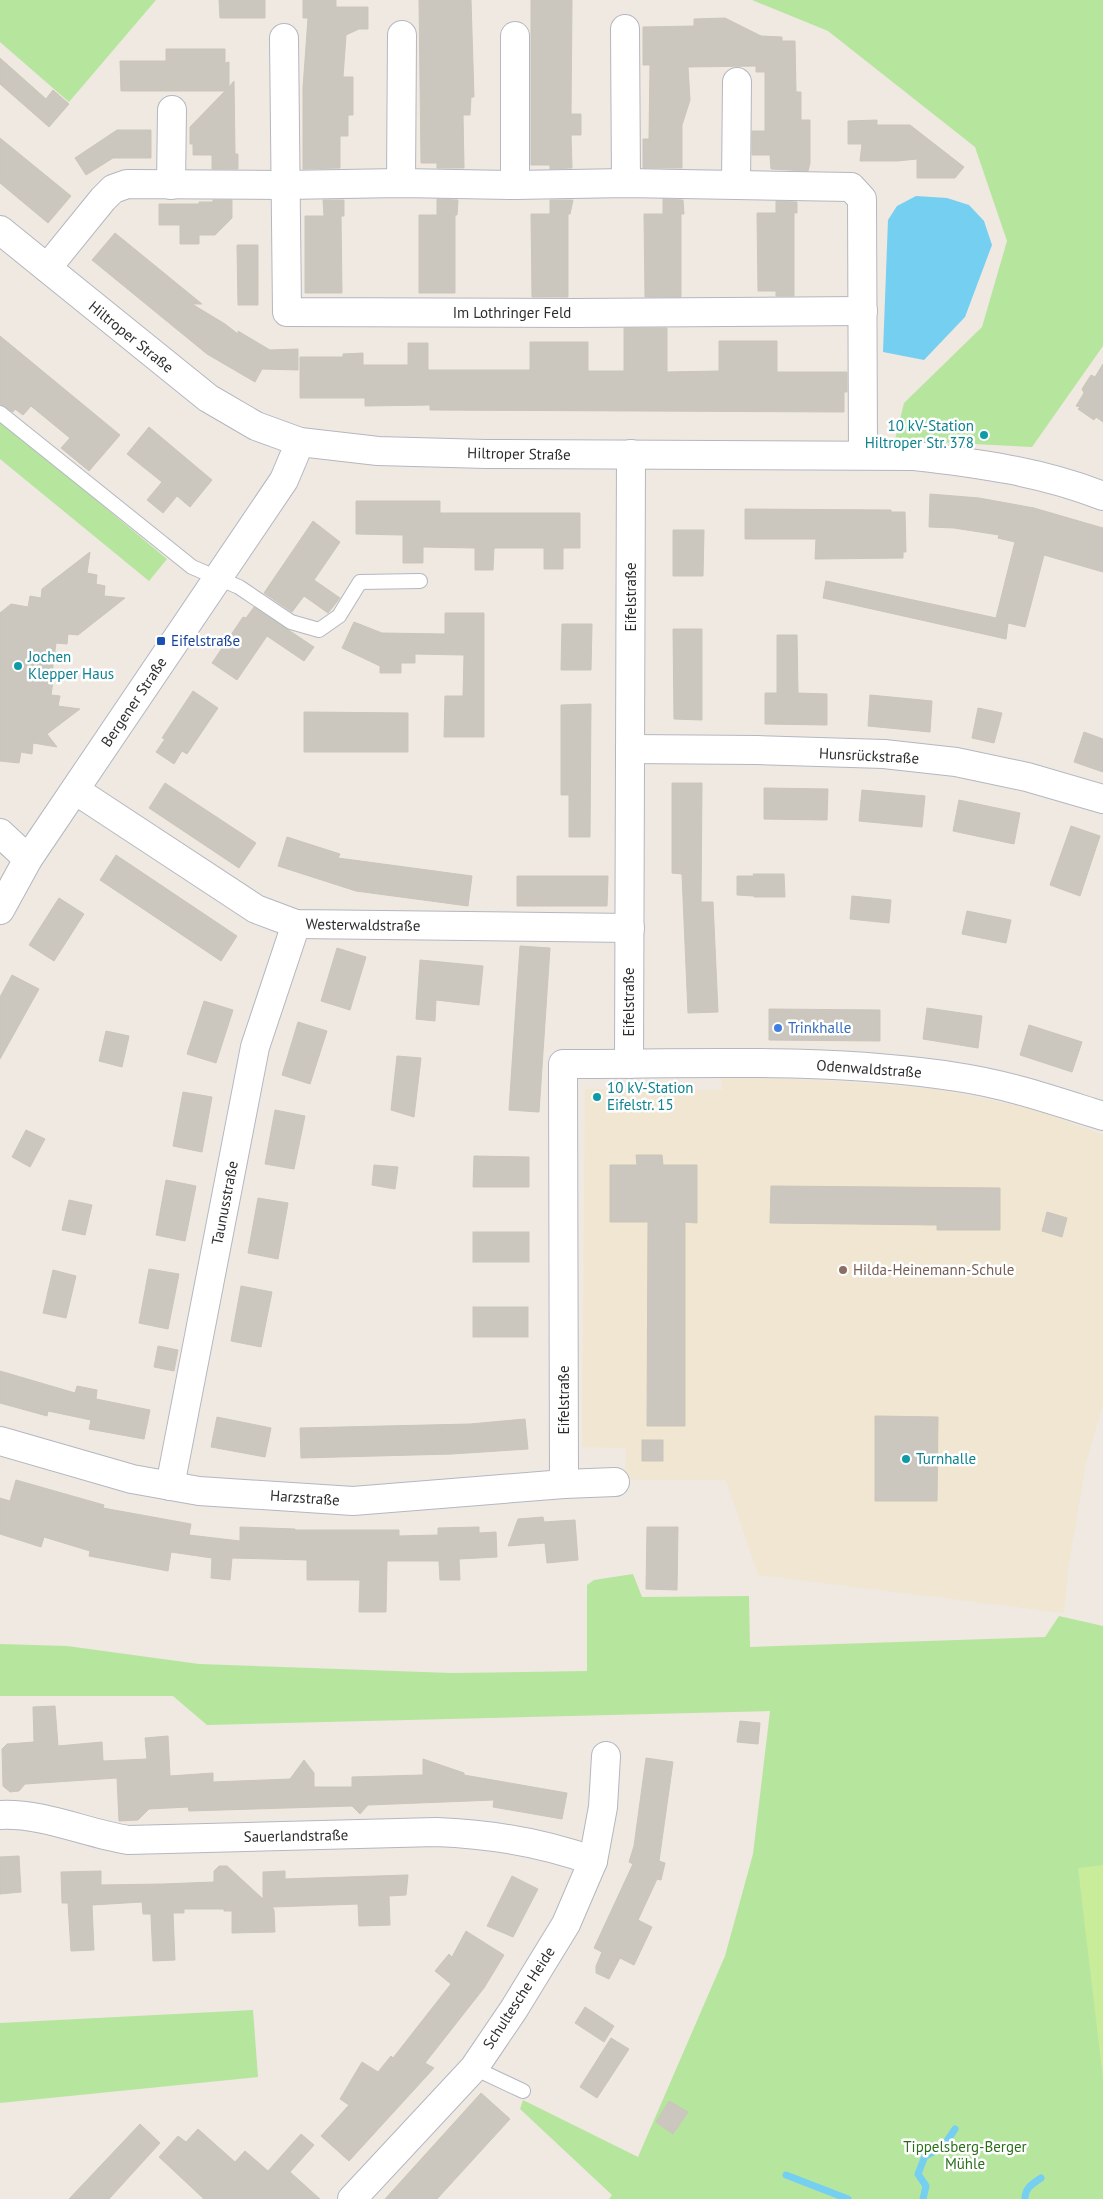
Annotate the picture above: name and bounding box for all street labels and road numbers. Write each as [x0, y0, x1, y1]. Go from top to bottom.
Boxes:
street label: Hiltroper Straße [85, 297, 178, 377]
street label: Im Lothringer Feld [453, 303, 571, 322]
street label: Hiltroper Straße [467, 443, 571, 464]
street label: Eifelstraße [621, 562, 640, 632]
street label: Bergener Straße [97, 653, 171, 750]
street label: Hunsrückstraße [818, 743, 920, 768]
street label: Westerwaldstraße [305, 914, 421, 935]
street label: Eifelstraße [619, 967, 638, 1037]
street label: Odenwaldstraße [816, 1055, 922, 1082]
street label: Taunusstraße [207, 1159, 242, 1247]
street label: Eifelstraße [554, 1365, 573, 1435]
street label: Harzstraße [270, 1486, 340, 1509]
street label: Sauerlandstraße [243, 1825, 349, 1846]
street label: Schultesche Heide [478, 1943, 559, 2052]

